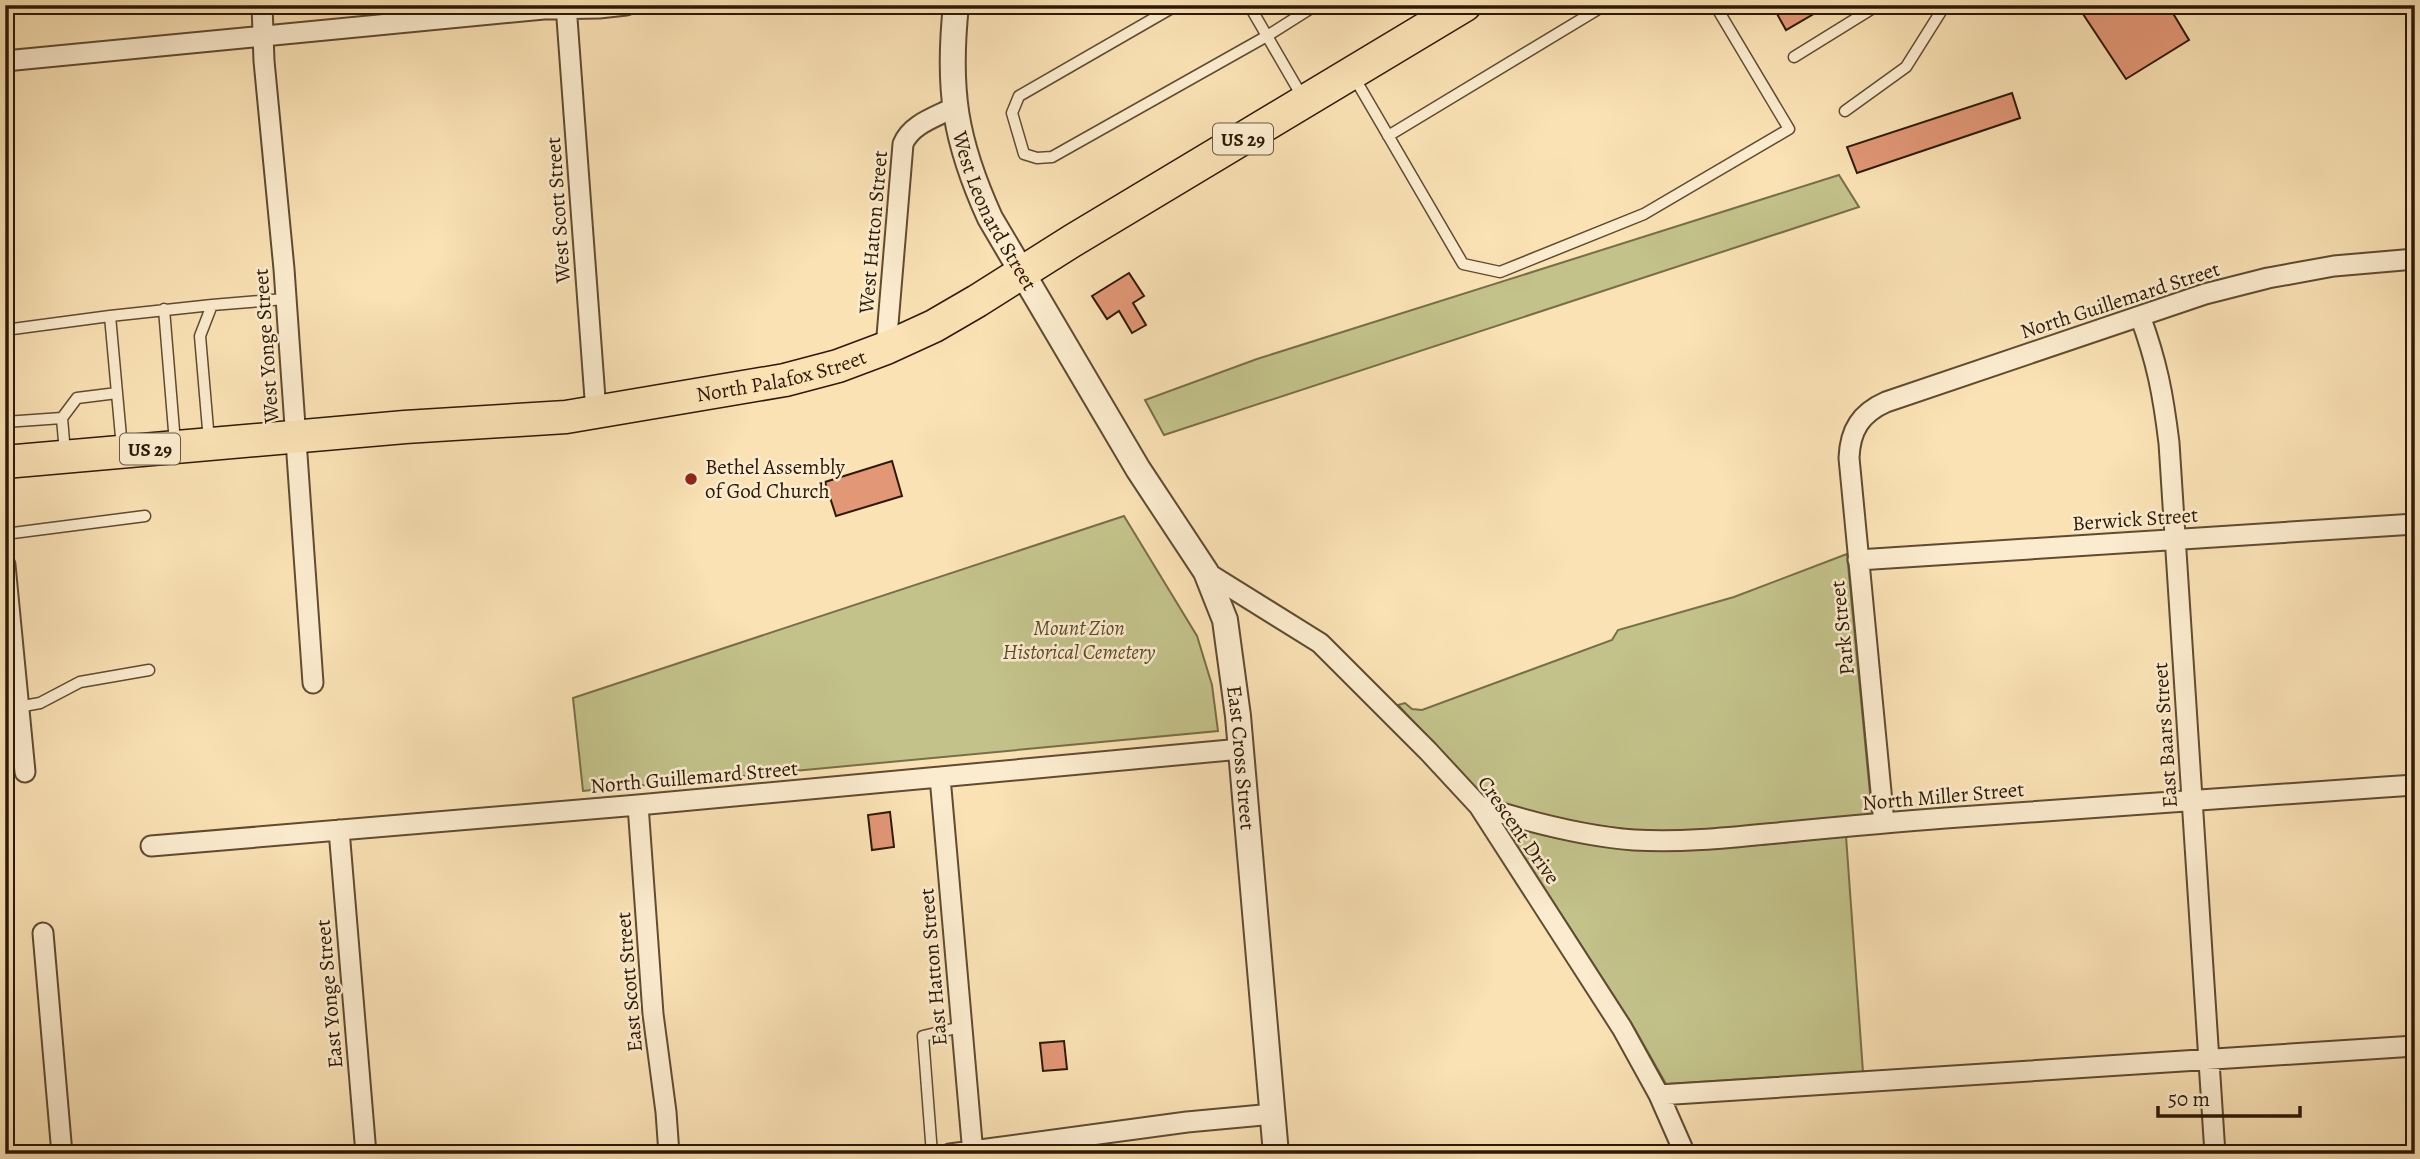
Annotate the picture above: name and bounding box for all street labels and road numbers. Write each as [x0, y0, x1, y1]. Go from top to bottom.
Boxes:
road number: US 29 [1213, 124, 1273, 154]
street label: West Leonard Street [946, 127, 1044, 296]
street label: West Scott Street [539, 136, 577, 285]
street label: West Hatton Street [852, 149, 894, 316]
street label: North Guillemard Street [2017, 255, 2223, 345]
street label: West Yonge Street [247, 268, 285, 425]
street label: North Palafox Street [694, 343, 870, 409]
road number: US 29 [120, 433, 180, 464]
street label: Berwick Street [2071, 501, 2199, 537]
street label: Park Street [1823, 579, 1861, 677]
street label: East Baars Street [2146, 661, 2184, 809]
street label: East Cross Street [1220, 684, 1262, 831]
street label: North Guillemard Street [589, 754, 799, 800]
street label: Crescent Drive [1471, 770, 1567, 890]
street label: North Miller Street [1861, 775, 2025, 817]
street label: East Hatton Street [912, 887, 954, 1047]
street label: East Scott Street [609, 911, 649, 1053]
street label: East Yonge Street [309, 918, 349, 1070]

